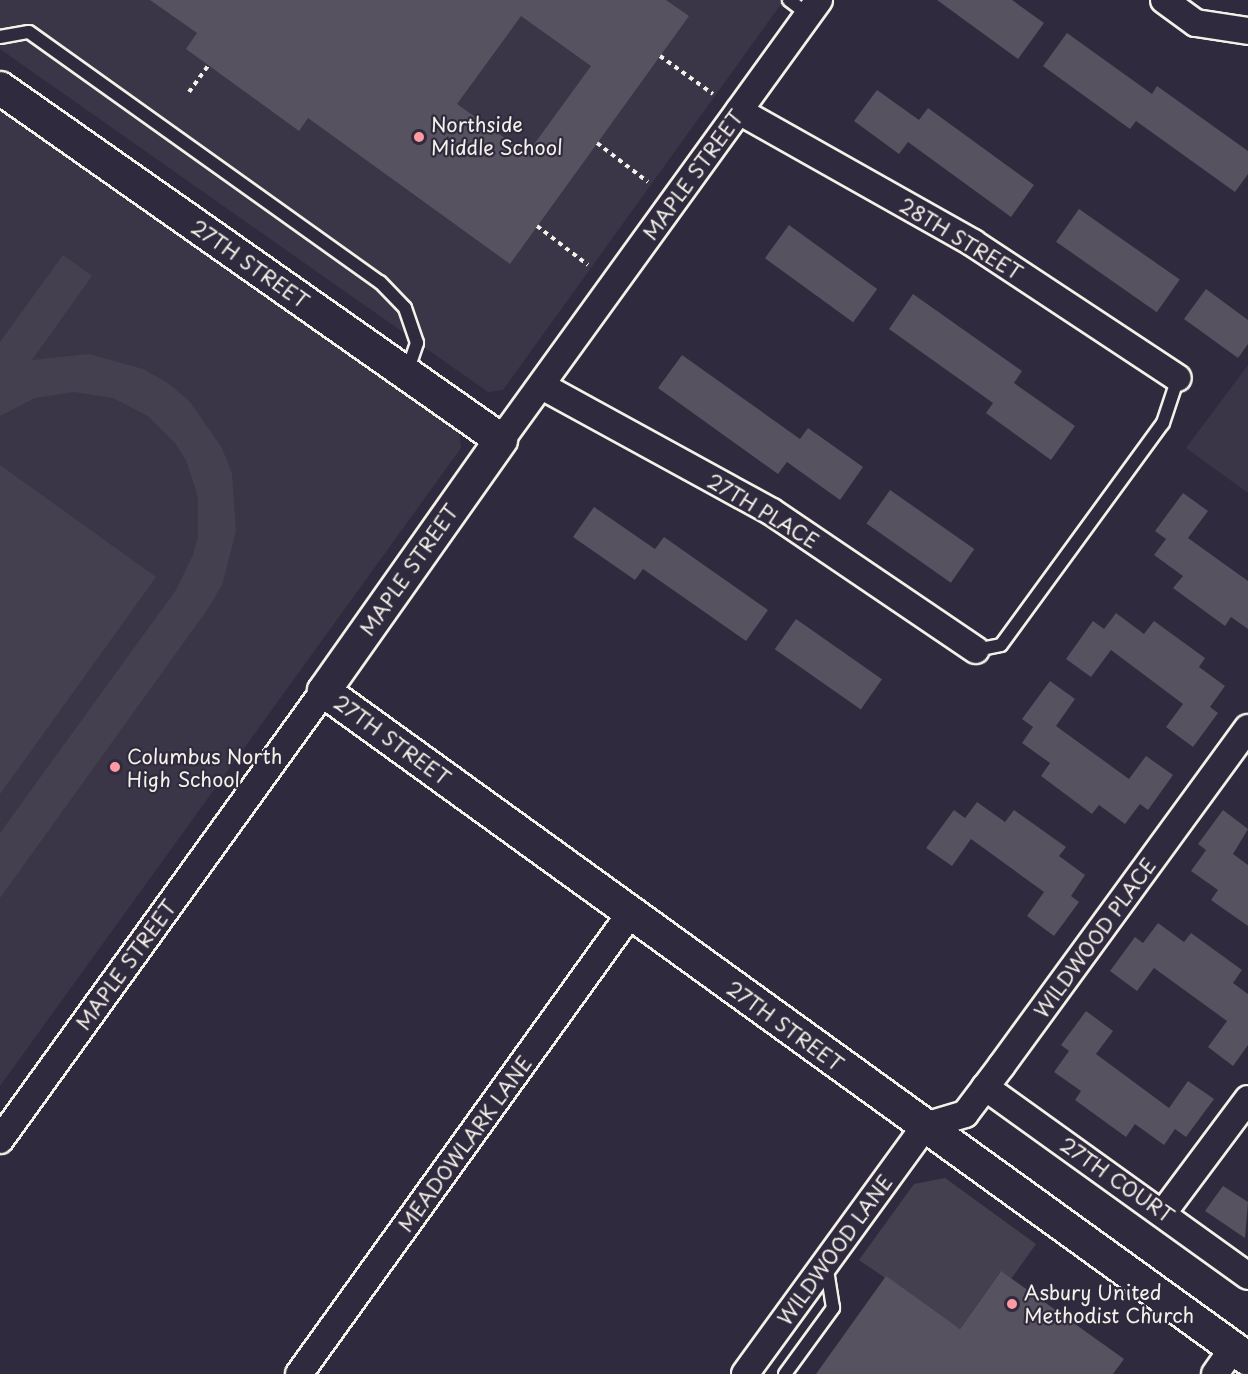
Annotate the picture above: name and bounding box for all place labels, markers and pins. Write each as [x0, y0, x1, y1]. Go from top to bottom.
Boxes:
place label: Northside Middle School [431, 113, 564, 160]
marker: Northside Middle School [412, 130, 426, 144]
place label: Columbus North High School [127, 744, 281, 791]
marker: Columbus North High School [108, 760, 122, 774]
place label: Asbury United Methodist Church [1024, 1280, 1194, 1327]
marker: Asbury United Methodist Church [1005, 1297, 1019, 1311]

